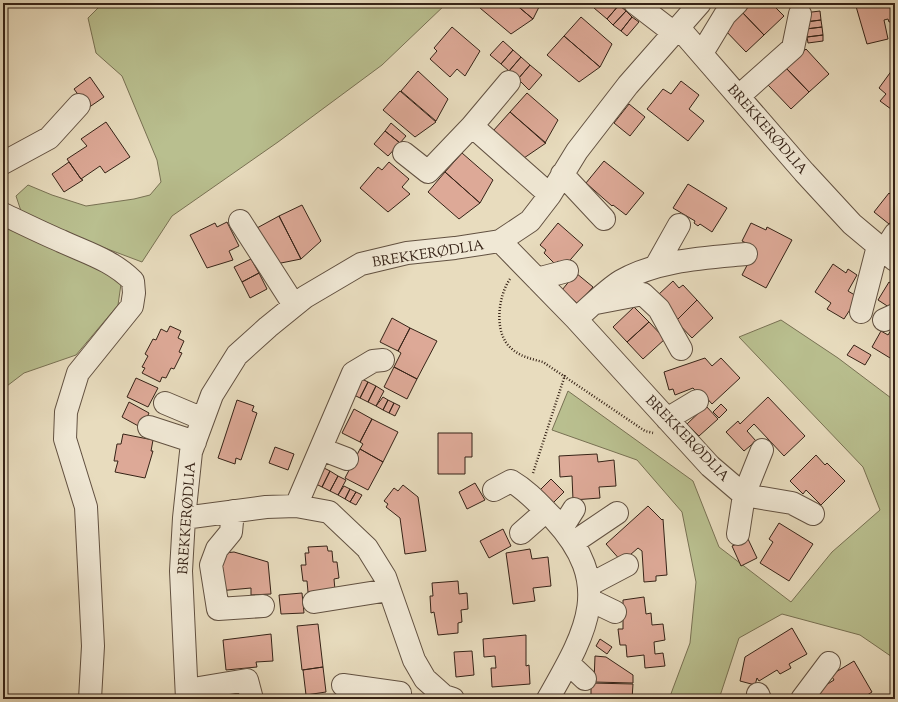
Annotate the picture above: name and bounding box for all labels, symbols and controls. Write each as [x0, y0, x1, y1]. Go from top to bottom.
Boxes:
street label: BREKKERØDLIA [722, 81, 812, 180]
street label: BREKKERØDLIA [371, 236, 486, 274]
street label: BREKKERØDLIA [640, 392, 733, 487]
street label: BREKKERØDLIA [174, 460, 202, 575]

